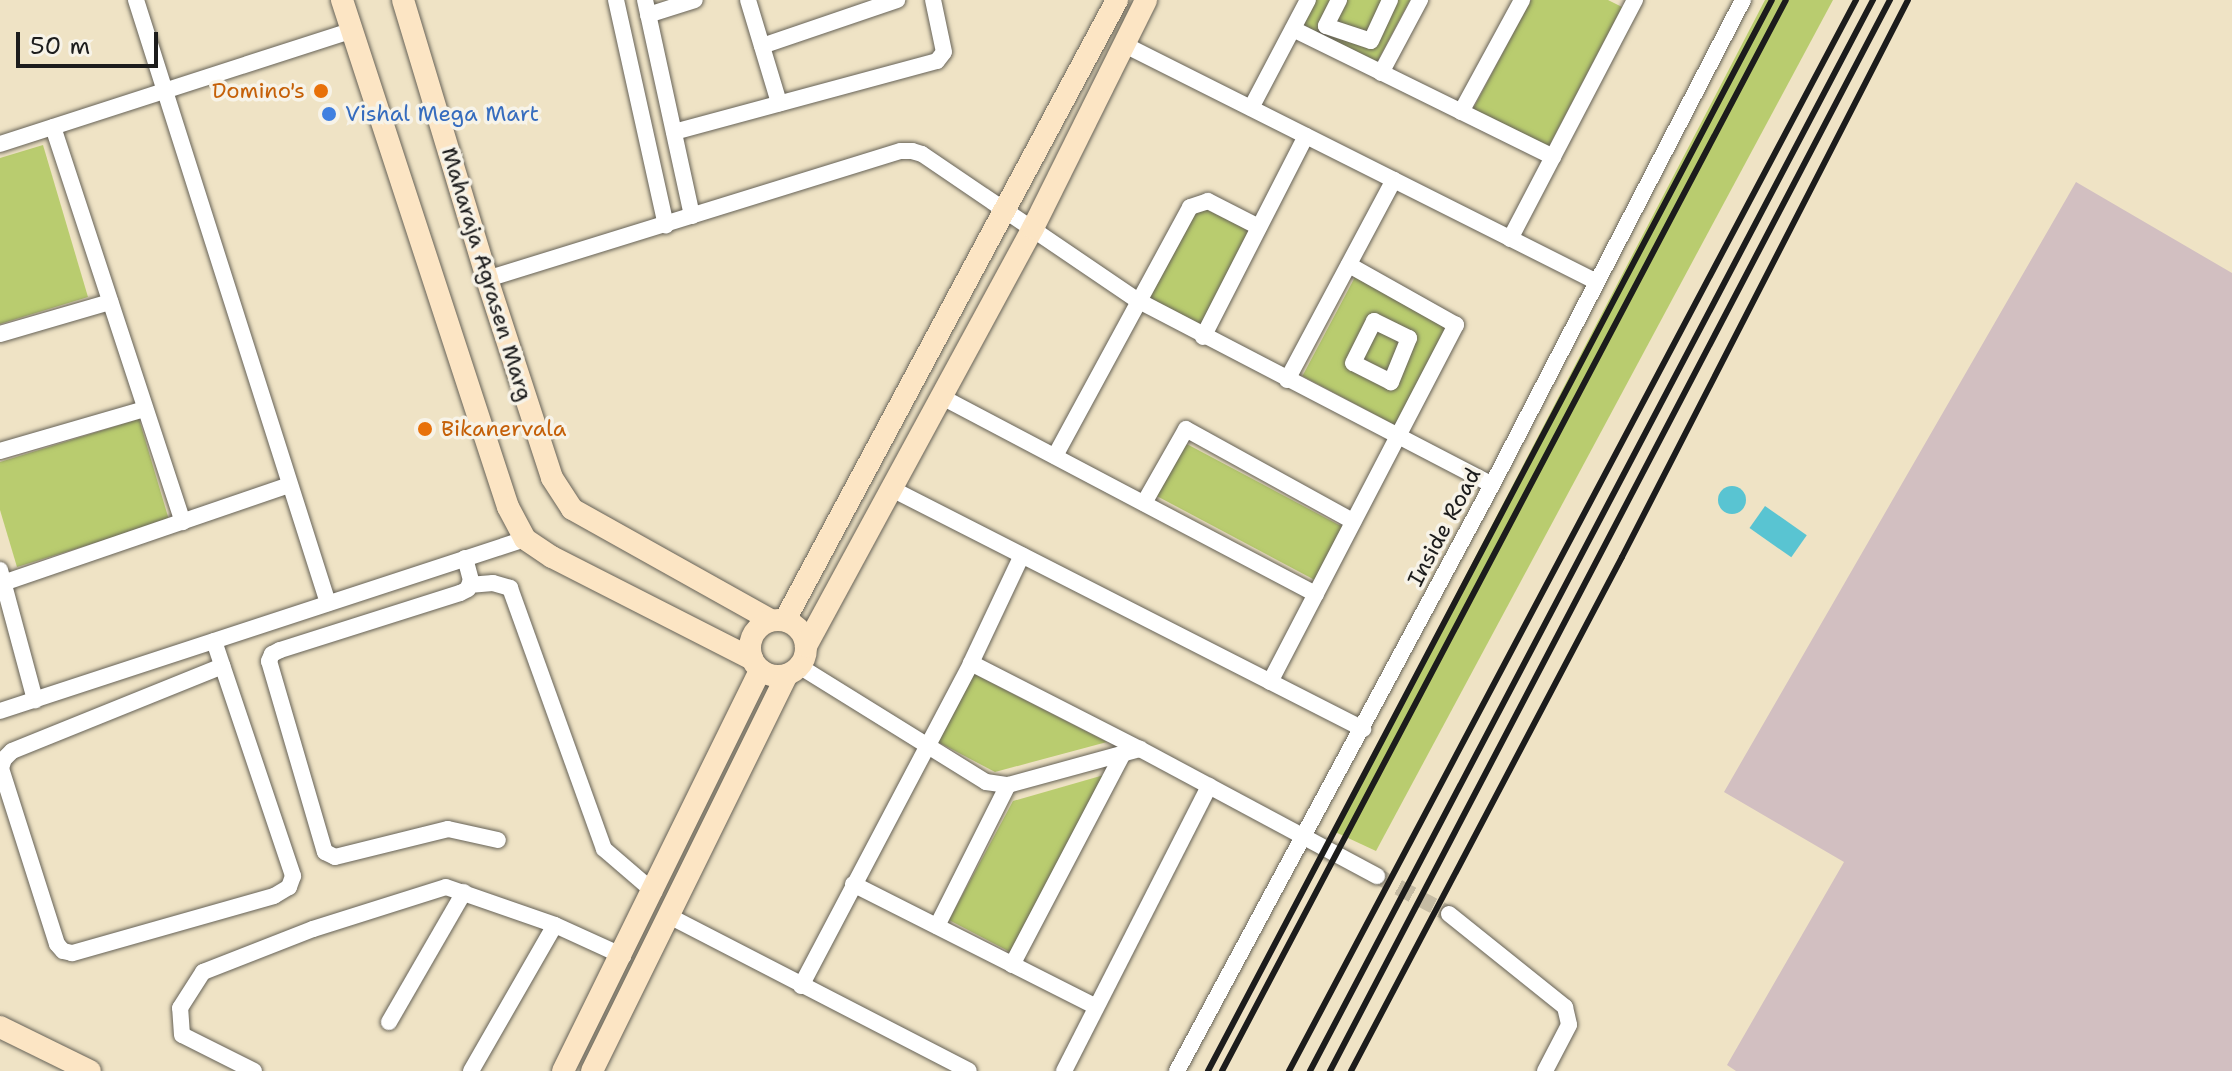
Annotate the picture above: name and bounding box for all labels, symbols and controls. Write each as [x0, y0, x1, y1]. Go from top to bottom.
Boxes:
scale bar [20, 16, 162, 66]
text: 50 m [30, 30, 90, 62]
place label: Domino's [212, 78, 305, 104]
marker: Domino's [312, 82, 330, 100]
place label: Vishal Mega Mart [345, 101, 539, 127]
marker: Vishal Mega Mart [320, 105, 338, 123]
street label: Maharaja Agrasen Marg [436, 144, 538, 404]
place label: Bikanervala [441, 416, 567, 442]
marker: Bikanervala [416, 420, 434, 438]
street label: Inside Road [1402, 463, 1486, 591]

